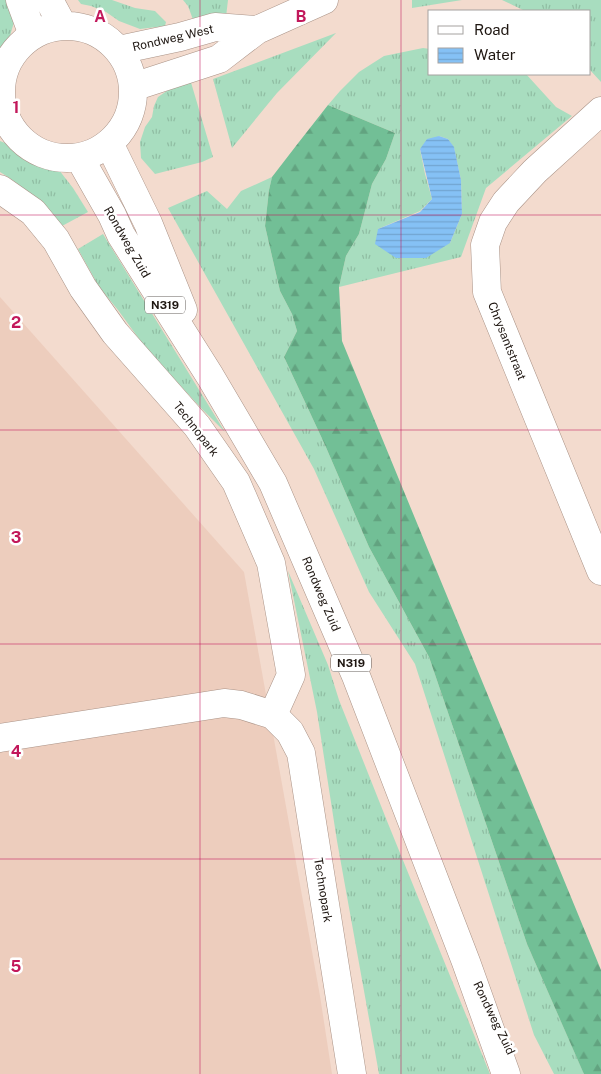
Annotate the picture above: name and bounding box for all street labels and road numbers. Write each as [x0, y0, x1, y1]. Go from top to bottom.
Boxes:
street label: Rondweg West [131, 22, 215, 54]
street label: Rondweg Zuid [101, 204, 153, 280]
road number: N319 [145, 296, 185, 314]
street label: Chrysantstraat [485, 300, 529, 382]
street label: Technopark [170, 399, 222, 459]
street label: Rondweg Zuid [299, 554, 343, 634]
road number: N319 [331, 654, 371, 671]
street label: Technopark [311, 857, 335, 924]
street label: Rondweg Zuid [470, 979, 518, 1057]

